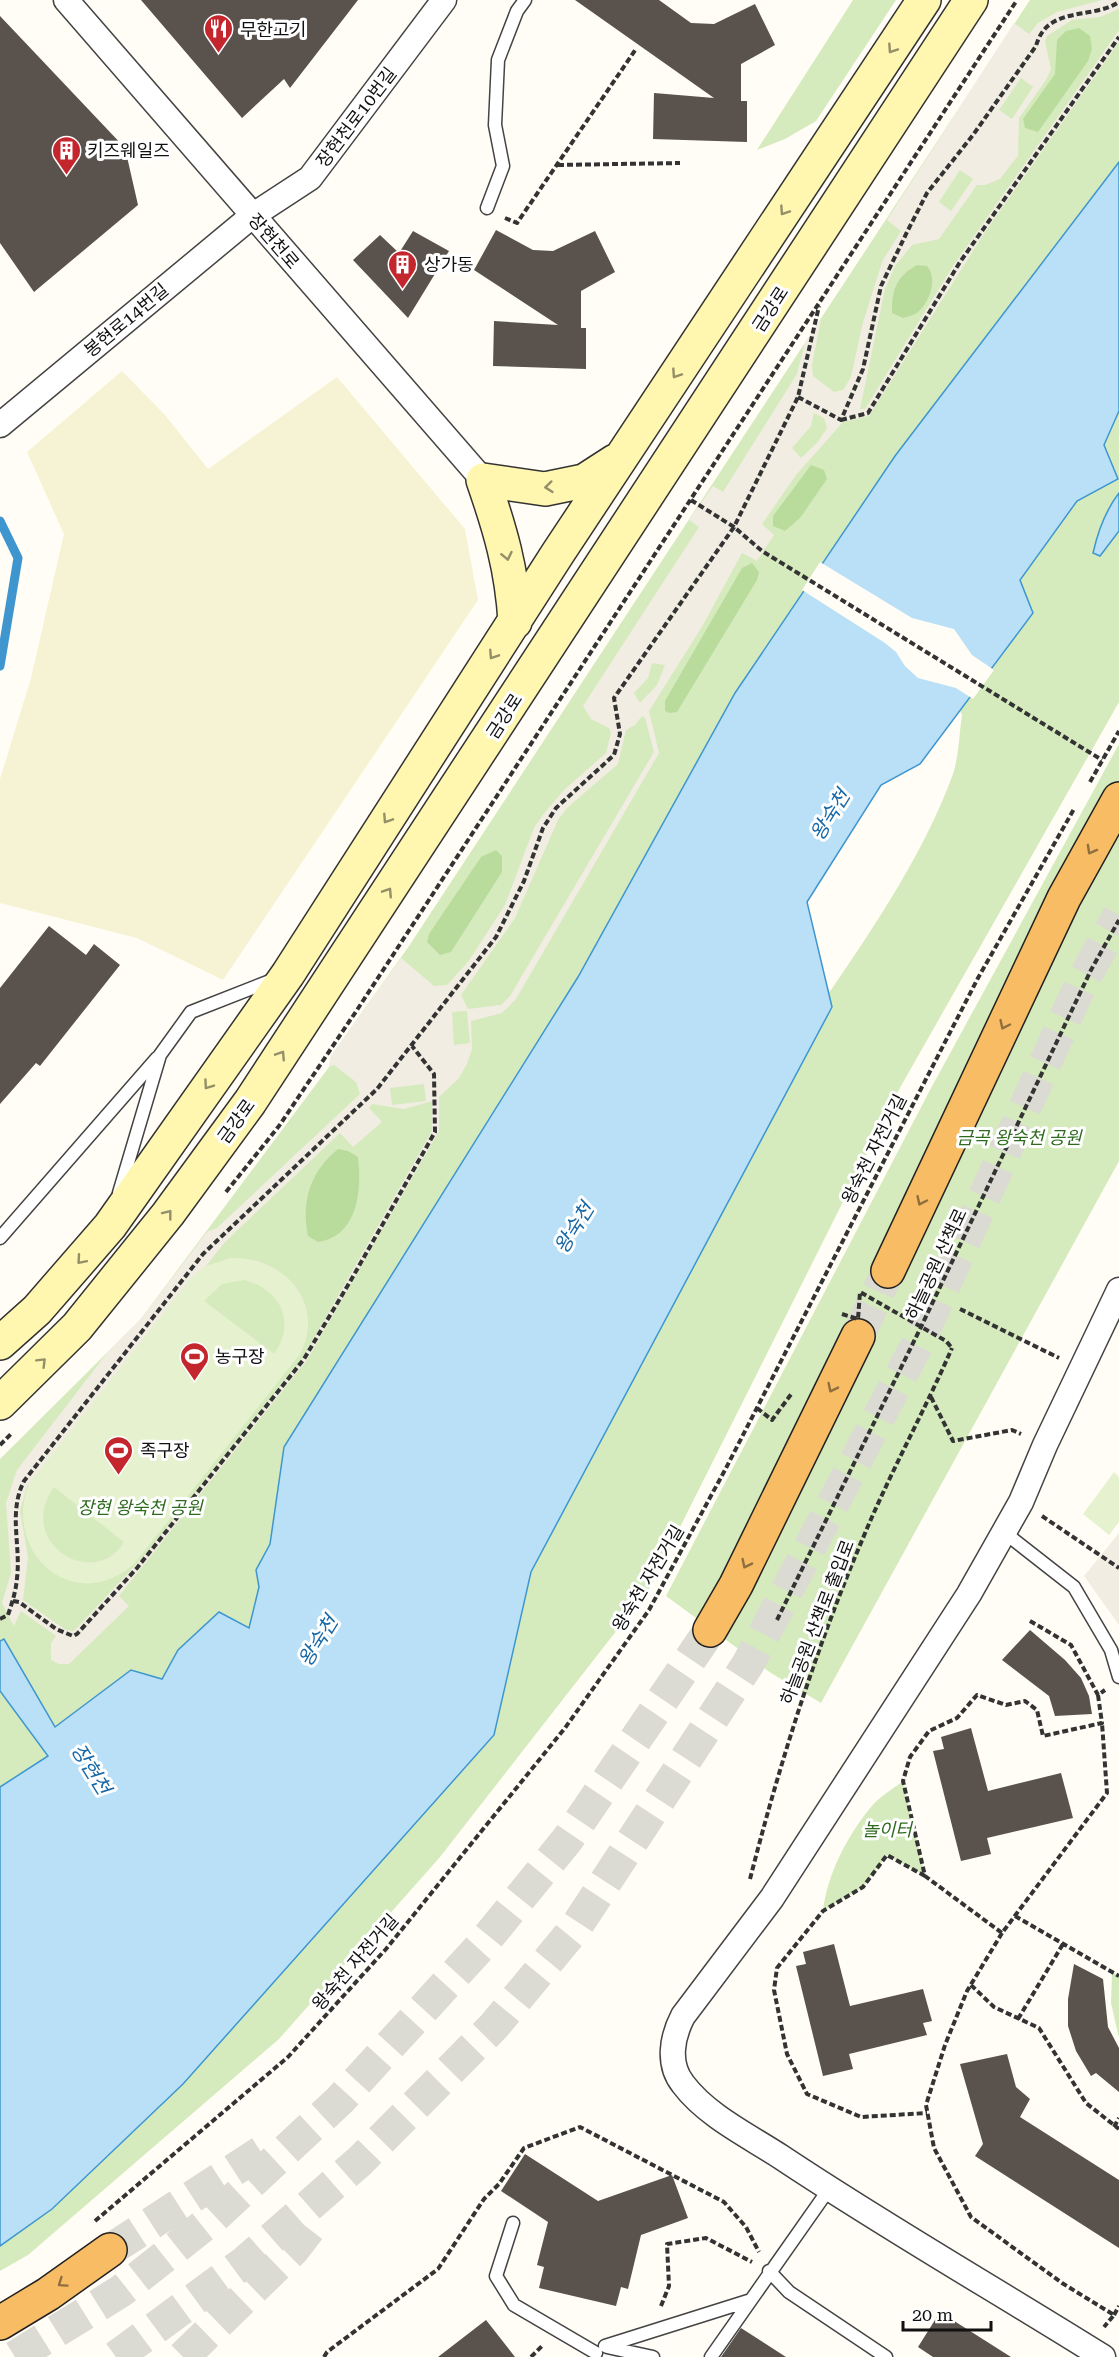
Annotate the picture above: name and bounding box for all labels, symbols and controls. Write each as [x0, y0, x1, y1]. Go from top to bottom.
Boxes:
restaurant icon: 무한고기 [203, 13, 235, 55]
place label: 무한고기 [240, 19, 306, 40]
one-way arrow [888, 42, 899, 53]
street label: 장현천로10번길 [312, 63, 400, 171]
building icon: 키즈웨일즈 [50, 134, 82, 176]
place label: 키즈웨일즈 [87, 140, 170, 161]
one-way arrow [780, 205, 791, 216]
street label: 장현천로 [244, 209, 304, 273]
building icon: 상가동 [387, 248, 419, 290]
place label: 상가동 [424, 254, 474, 275]
street label: 봉현로14번길 [80, 279, 172, 361]
street label: 금강로 [748, 282, 792, 336]
one-way arrow [672, 368, 684, 378]
one-way arrow [545, 480, 554, 493]
one-way arrow [500, 550, 513, 560]
one-way arrow [489, 649, 500, 660]
street label: 금강로 [482, 689, 526, 743]
water label: 왕숙천 [805, 783, 856, 845]
one-way arrow [384, 813, 395, 824]
one-way arrow [1087, 844, 1098, 854]
one-way arrow [381, 888, 392, 899]
one-way arrow [1000, 1018, 1012, 1029]
one-way arrow [274, 1051, 285, 1062]
one-way arrow [204, 1079, 215, 1090]
street label: 왕숙천 자전거길 [837, 1091, 911, 1207]
street label: 금강로 [213, 1095, 259, 1147]
park label: 금곡 왕숙천 공원 [956, 1127, 1083, 1148]
one-way arrow [917, 1195, 929, 1206]
water label: 왕숙천 [549, 1196, 600, 1258]
street label: 하늘공원 산책로 [901, 1205, 971, 1323]
one-way arrow [161, 1210, 172, 1221]
one-way arrow [77, 1253, 88, 1264]
sports icon: 농구장 [178, 1340, 210, 1382]
place label: 농구장 [215, 1346, 265, 1367]
one-way arrow [34, 1359, 45, 1370]
one-way arrow [828, 1382, 839, 1393]
sports icon: 족구장 [103, 1434, 135, 1476]
place label: 족구장 [140, 1440, 190, 1461]
park label: 장현 왕숙천 공원 [77, 1497, 204, 1518]
street label: 왕숙천 자전거길 [608, 1521, 688, 1635]
street label: 하늘공원 산책로 출입로 [776, 1537, 858, 1707]
one-way arrow [742, 1557, 754, 1568]
water label: 왕숙천 [293, 1609, 344, 1671]
water label: 장현천 [66, 1739, 117, 1801]
park label: 놀이터 [862, 1819, 914, 1840]
street label: 왕숙천 자전거길 [308, 1910, 402, 2014]
one-way arrow [58, 2276, 69, 2287]
scale bar [903, 2294, 992, 2332]
text: 20 m [912, 2304, 953, 2325]

